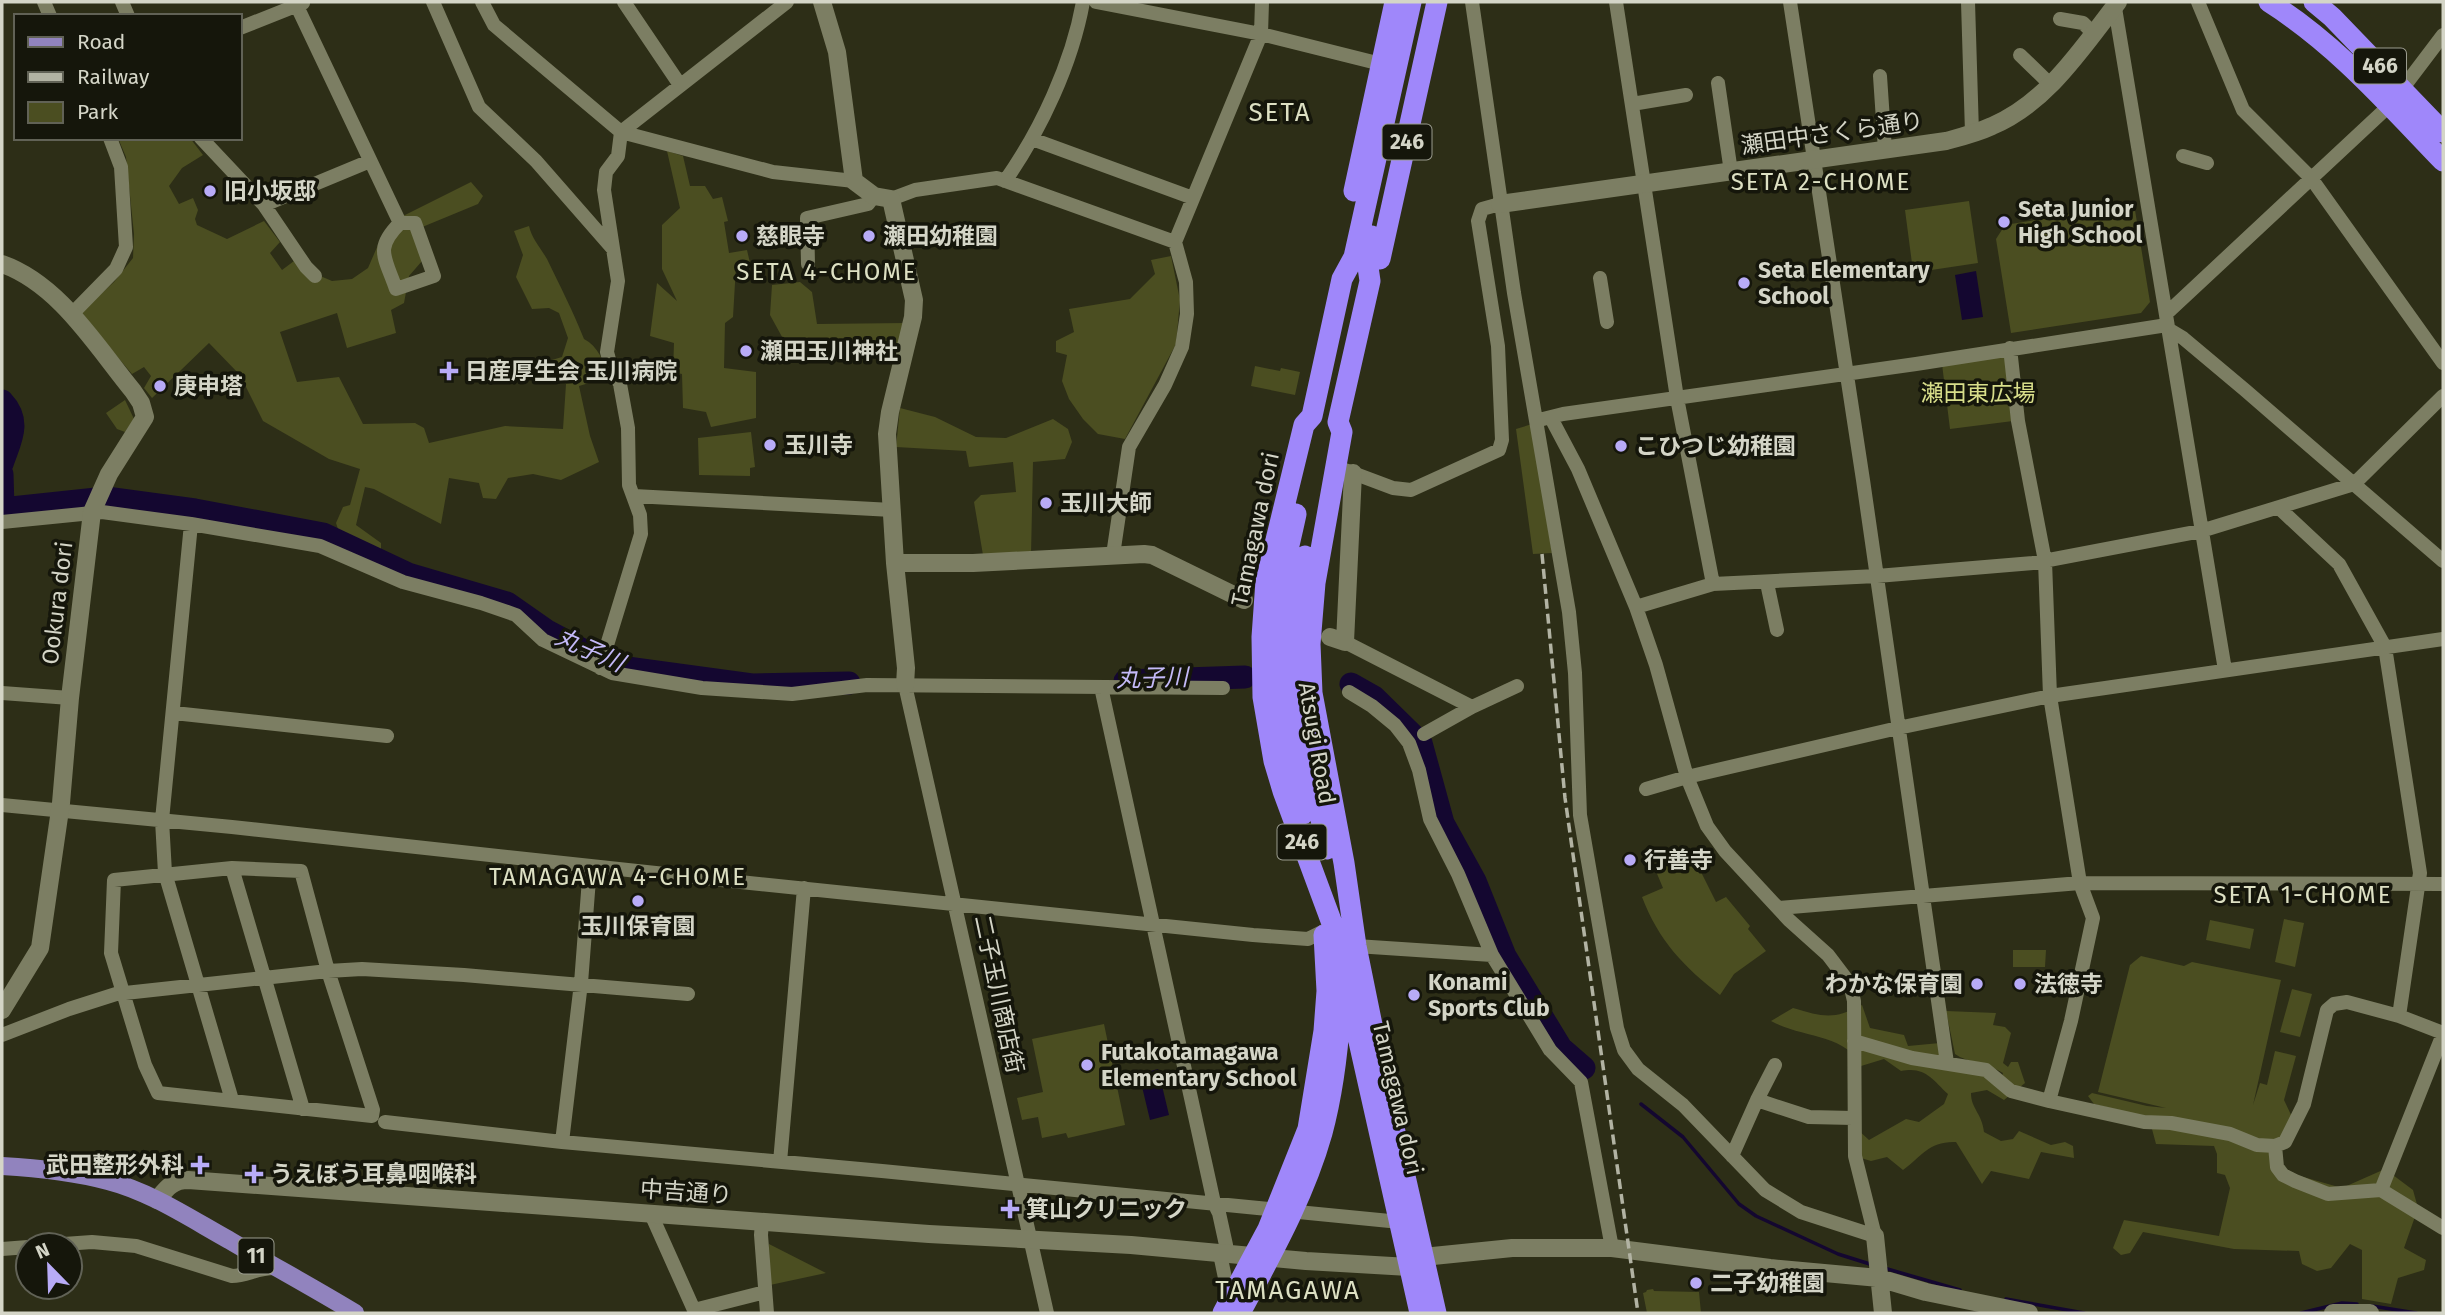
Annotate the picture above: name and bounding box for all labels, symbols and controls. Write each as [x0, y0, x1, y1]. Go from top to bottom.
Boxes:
legend [14, 14, 242, 140]
text: Road [77, 29, 125, 55]
road number: 466 [2354, 48, 2406, 84]
text: Railway [77, 64, 150, 90]
district label: SETA [1248, 97, 1312, 128]
text: Park [77, 99, 119, 125]
street label: 瀬田中さくら通り [1739, 106, 1925, 160]
road number: 246 [1382, 124, 1432, 160]
district label: SETA 2-CHOME [1731, 168, 1911, 196]
place label: 旧小坂邸 [224, 177, 316, 205]
marker: 旧小坂邸 [202, 183, 218, 199]
place label: Seta Junior High School [2018, 195, 2143, 249]
marker: Seta Junior High School [1996, 214, 2012, 230]
place label: 慈眼寺 [756, 222, 825, 250]
place label: 瀬田幼稚園 [883, 222, 998, 250]
marker: 慈眼寺 [734, 228, 750, 244]
marker: 瀬田幼稚園 [861, 228, 877, 244]
place label: Seta Elementary School [1758, 256, 1931, 310]
district label: SETA 4-CHOME [736, 258, 918, 286]
marker: Seta Elementary School [1736, 275, 1752, 291]
place label: 瀬田玉川神社 [760, 337, 898, 365]
marker: 瀬田玉川神社 [738, 343, 754, 359]
place label: 日産厚生会 玉川病院 [465, 357, 677, 385]
marker: 日産厚生会 玉川病院 [439, 361, 459, 381]
place label: 庚申塔 [174, 372, 243, 400]
marker: 庚申塔 [152, 378, 168, 394]
park label: 瀬田東広場 [1921, 379, 2036, 407]
place label: 玉川寺 [784, 431, 853, 459]
place label: こひつじ幼稚園 [1635, 432, 1796, 460]
marker: 玉川寺 [762, 437, 778, 453]
marker: こひつじ幼稚園 [1613, 438, 1629, 454]
street label: Tamagawa dori [1225, 450, 1285, 608]
place label: 玉川大師 [1060, 489, 1152, 517]
marker: 玉川大師 [1038, 495, 1054, 511]
street label: Ookura dori [36, 540, 78, 666]
water label: 丸子川 [551, 623, 631, 679]
water label: 丸子川 [1116, 663, 1191, 693]
street label: Atsugi Road [1293, 680, 1341, 806]
road number: 246 [1278, 824, 1326, 860]
place label: 行善寺 [1644, 846, 1713, 874]
marker: 行善寺 [1622, 852, 1638, 868]
district label: TAMAGAWA 4-CHOME [489, 863, 747, 891]
district label: SETA 1-CHOME [2213, 881, 2393, 909]
marker: 玉川保育園 [630, 893, 646, 909]
place label: 玉川保育園 [581, 912, 696, 940]
street label: 二子玉川商店街 [969, 912, 1029, 1076]
place label: Konami Sports Club [1428, 968, 1550, 1022]
place label: わかな保育園 [1825, 970, 1963, 998]
place label: 法徳寺 [2034, 970, 2103, 998]
marker: わかな保育園 [1969, 976, 1985, 992]
marker: 法徳寺 [2012, 976, 2028, 992]
marker: Konami Sports Club [1406, 987, 1422, 1003]
street label: Tamagawa dori [1367, 1019, 1429, 1177]
place label: Futakotamagawa Elementary School [1101, 1038, 1297, 1092]
marker: Futakotamagawa Elementary School [1079, 1057, 1095, 1073]
place label: 武田整形外科 [46, 1151, 184, 1179]
marker: 武田整形外科 [190, 1155, 210, 1175]
place label: うえぼう耳鼻咽喉科 [270, 1160, 477, 1188]
marker: うえぼう耳鼻咽喉科 [244, 1164, 264, 1184]
street label: 中吉通り [639, 1175, 733, 1209]
place label: 箕山クリニック [1026, 1195, 1187, 1223]
marker: 箕山クリニック [1000, 1199, 1020, 1219]
north arrow [14, 1231, 84, 1301]
text: N [32, 1238, 53, 1264]
road number: 11 [238, 1238, 274, 1274]
place label: 二子幼稚園 [1710, 1269, 1825, 1297]
district label: TAMAGAWA [1215, 1275, 1361, 1306]
marker: 二子幼稚園 [1688, 1275, 1704, 1291]

